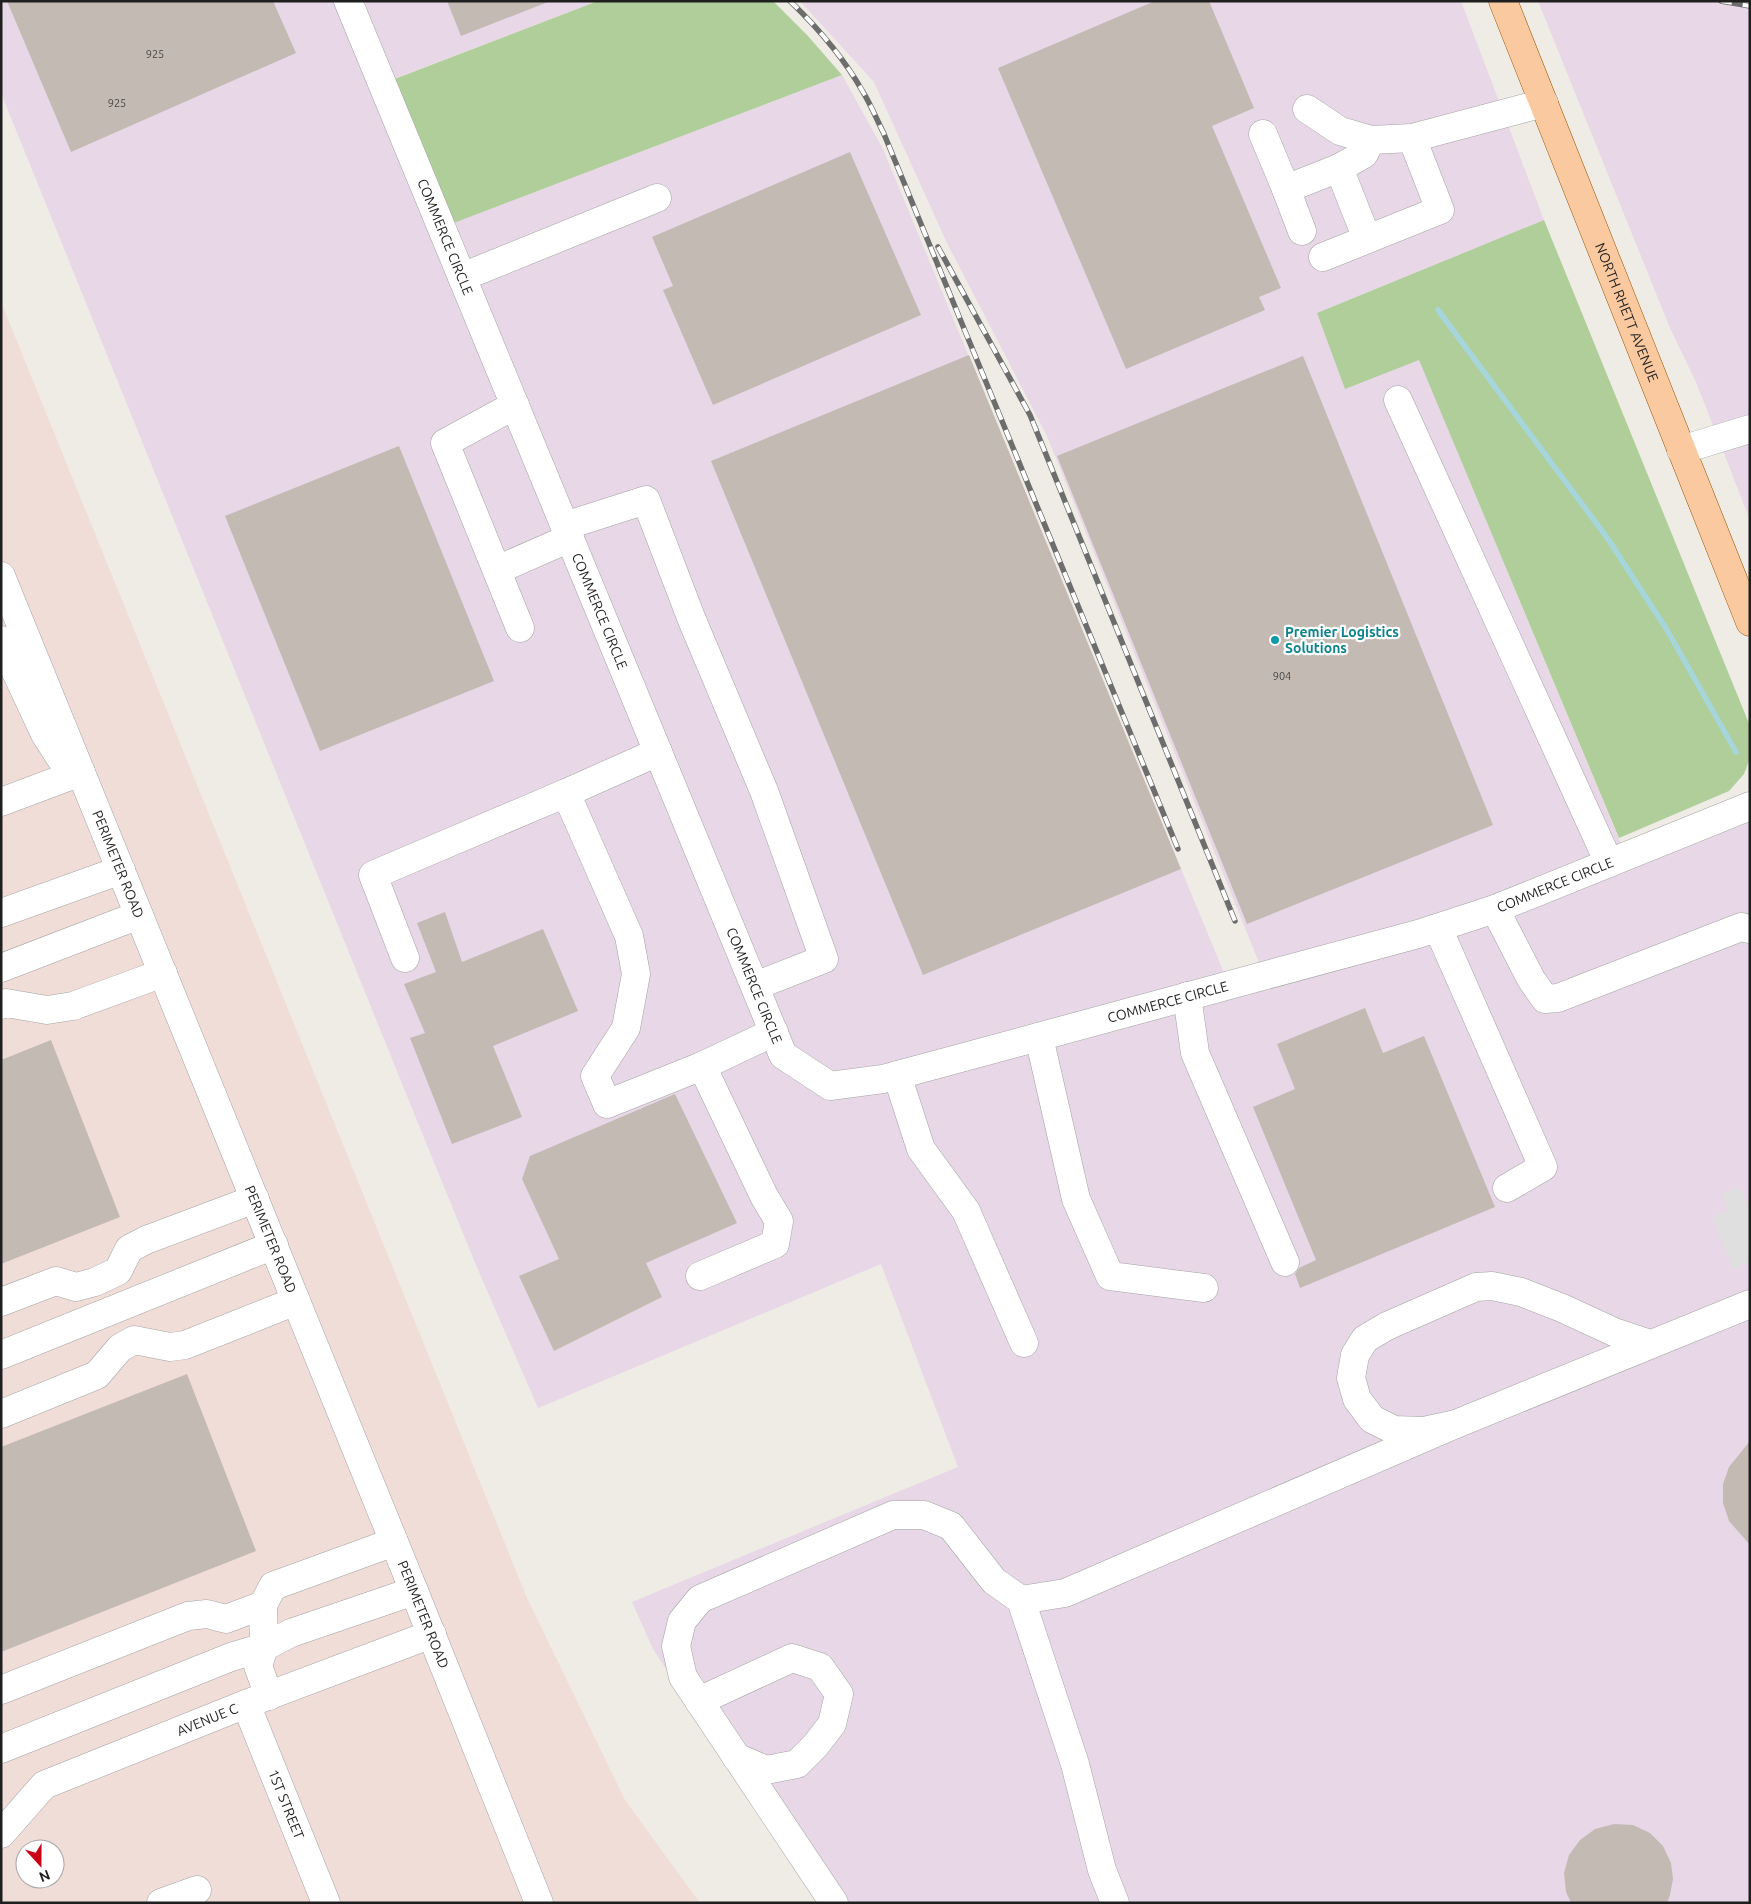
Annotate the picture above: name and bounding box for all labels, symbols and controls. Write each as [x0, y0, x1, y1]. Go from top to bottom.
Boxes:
house number: 925 [146, 48, 164, 60]
house number: 925 [108, 97, 126, 109]
street label: COMMERCE CIRCLE [414, 176, 476, 297]
street label: NORTH RHETT AVENUE [1592, 240, 1662, 384]
street label: COMMERCE CIRCLE [569, 551, 631, 672]
place label: Premier Logistics Solutions [1285, 624, 1399, 656]
marker: Premier Logistics Solutions [1269, 634, 1281, 646]
house number: 904 [1273, 670, 1291, 682]
street label: PERIMETER ROAD [89, 808, 147, 920]
street label: COMMERCE CIRCLE [1494, 854, 1616, 915]
street label: COMMERCE CIRCLE [723, 925, 785, 1046]
street label: COMMERCE CIRCLE [1106, 978, 1230, 1026]
street label: PERIMETER ROAD [242, 1183, 300, 1295]
street label: PERIMETER ROAD [394, 1558, 452, 1671]
street label: AVENUE C [174, 1700, 240, 1739]
street label: 1ST STREET [265, 1767, 308, 1842]
north arrow [15, 1839, 65, 1889]
text: N [37, 1867, 52, 1885]

